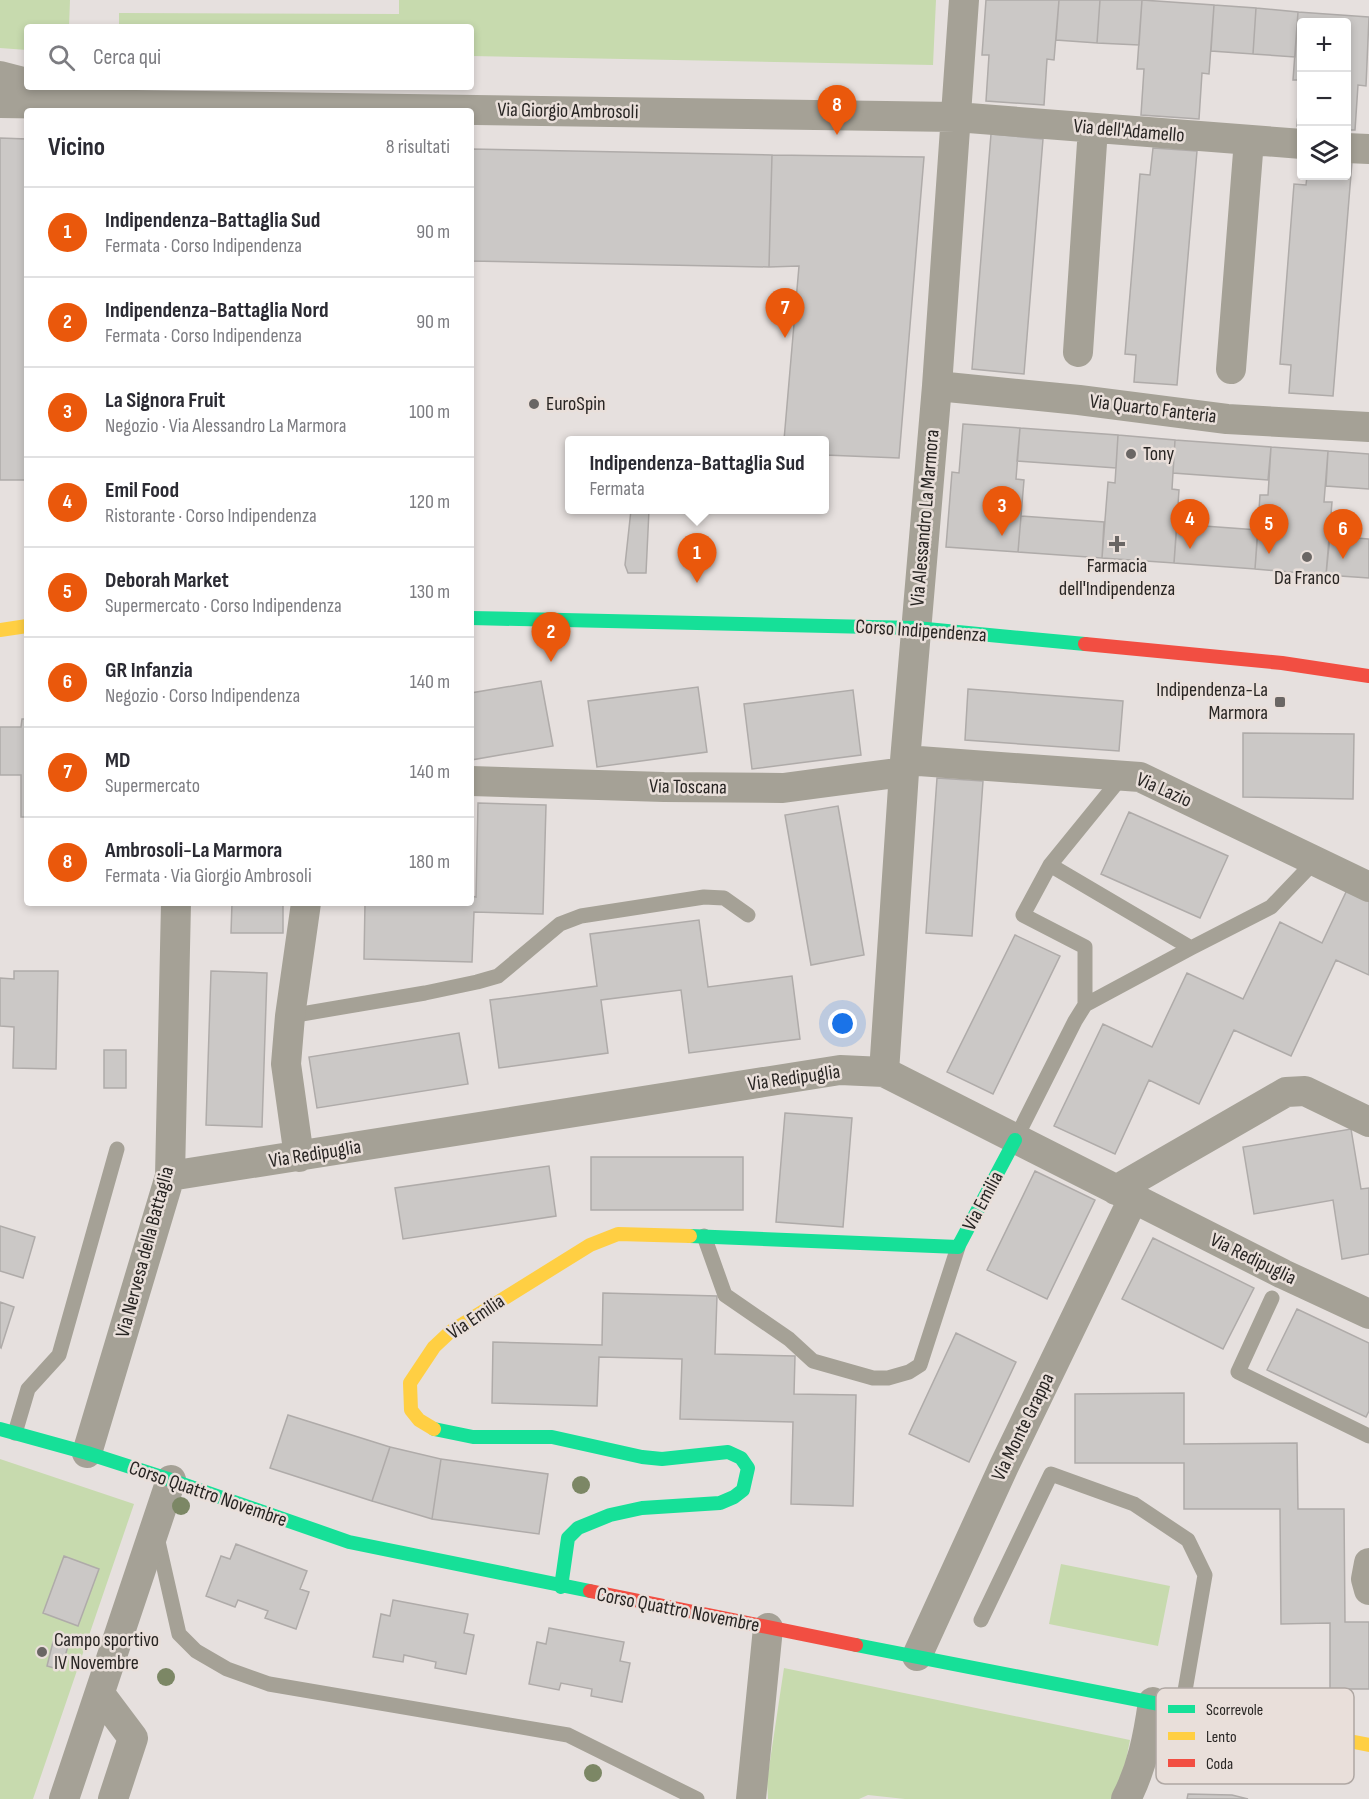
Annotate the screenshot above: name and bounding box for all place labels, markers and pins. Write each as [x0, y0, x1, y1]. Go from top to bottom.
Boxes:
pin: 8 [818, 86, 856, 135]
pin: 7 [766, 288, 804, 338]
place label: EuroSpin [546, 392, 605, 416]
marker: EuroSpin [527, 397, 541, 411]
place label: Tony [1143, 442, 1175, 466]
marker: Tony [1124, 447, 1138, 461]
pin: 3 [982, 486, 1022, 536]
pin: 4 [1170, 500, 1210, 549]
pin: 5 [1250, 504, 1288, 554]
pin: 6 [1324, 510, 1362, 559]
pin: 1 [678, 534, 716, 583]
marker: Farmacia dell'Indipendenza [1110, 537, 1124, 551]
marker: Da Franco [1300, 550, 1314, 564]
place label: Farmacia dell'Indipendenza [1059, 554, 1175, 601]
place label: Da Franco [1274, 566, 1340, 590]
pin: 2 [532, 612, 570, 662]
place label: Indipendenza-La Marmora [1156, 678, 1268, 725]
marker: Indipendenza-La Marmora [1273, 695, 1287, 709]
place label: Campo sportivo IV Novembre [54, 1628, 159, 1675]
marker: Campo sportivo IV Novembre [35, 1645, 49, 1659]

